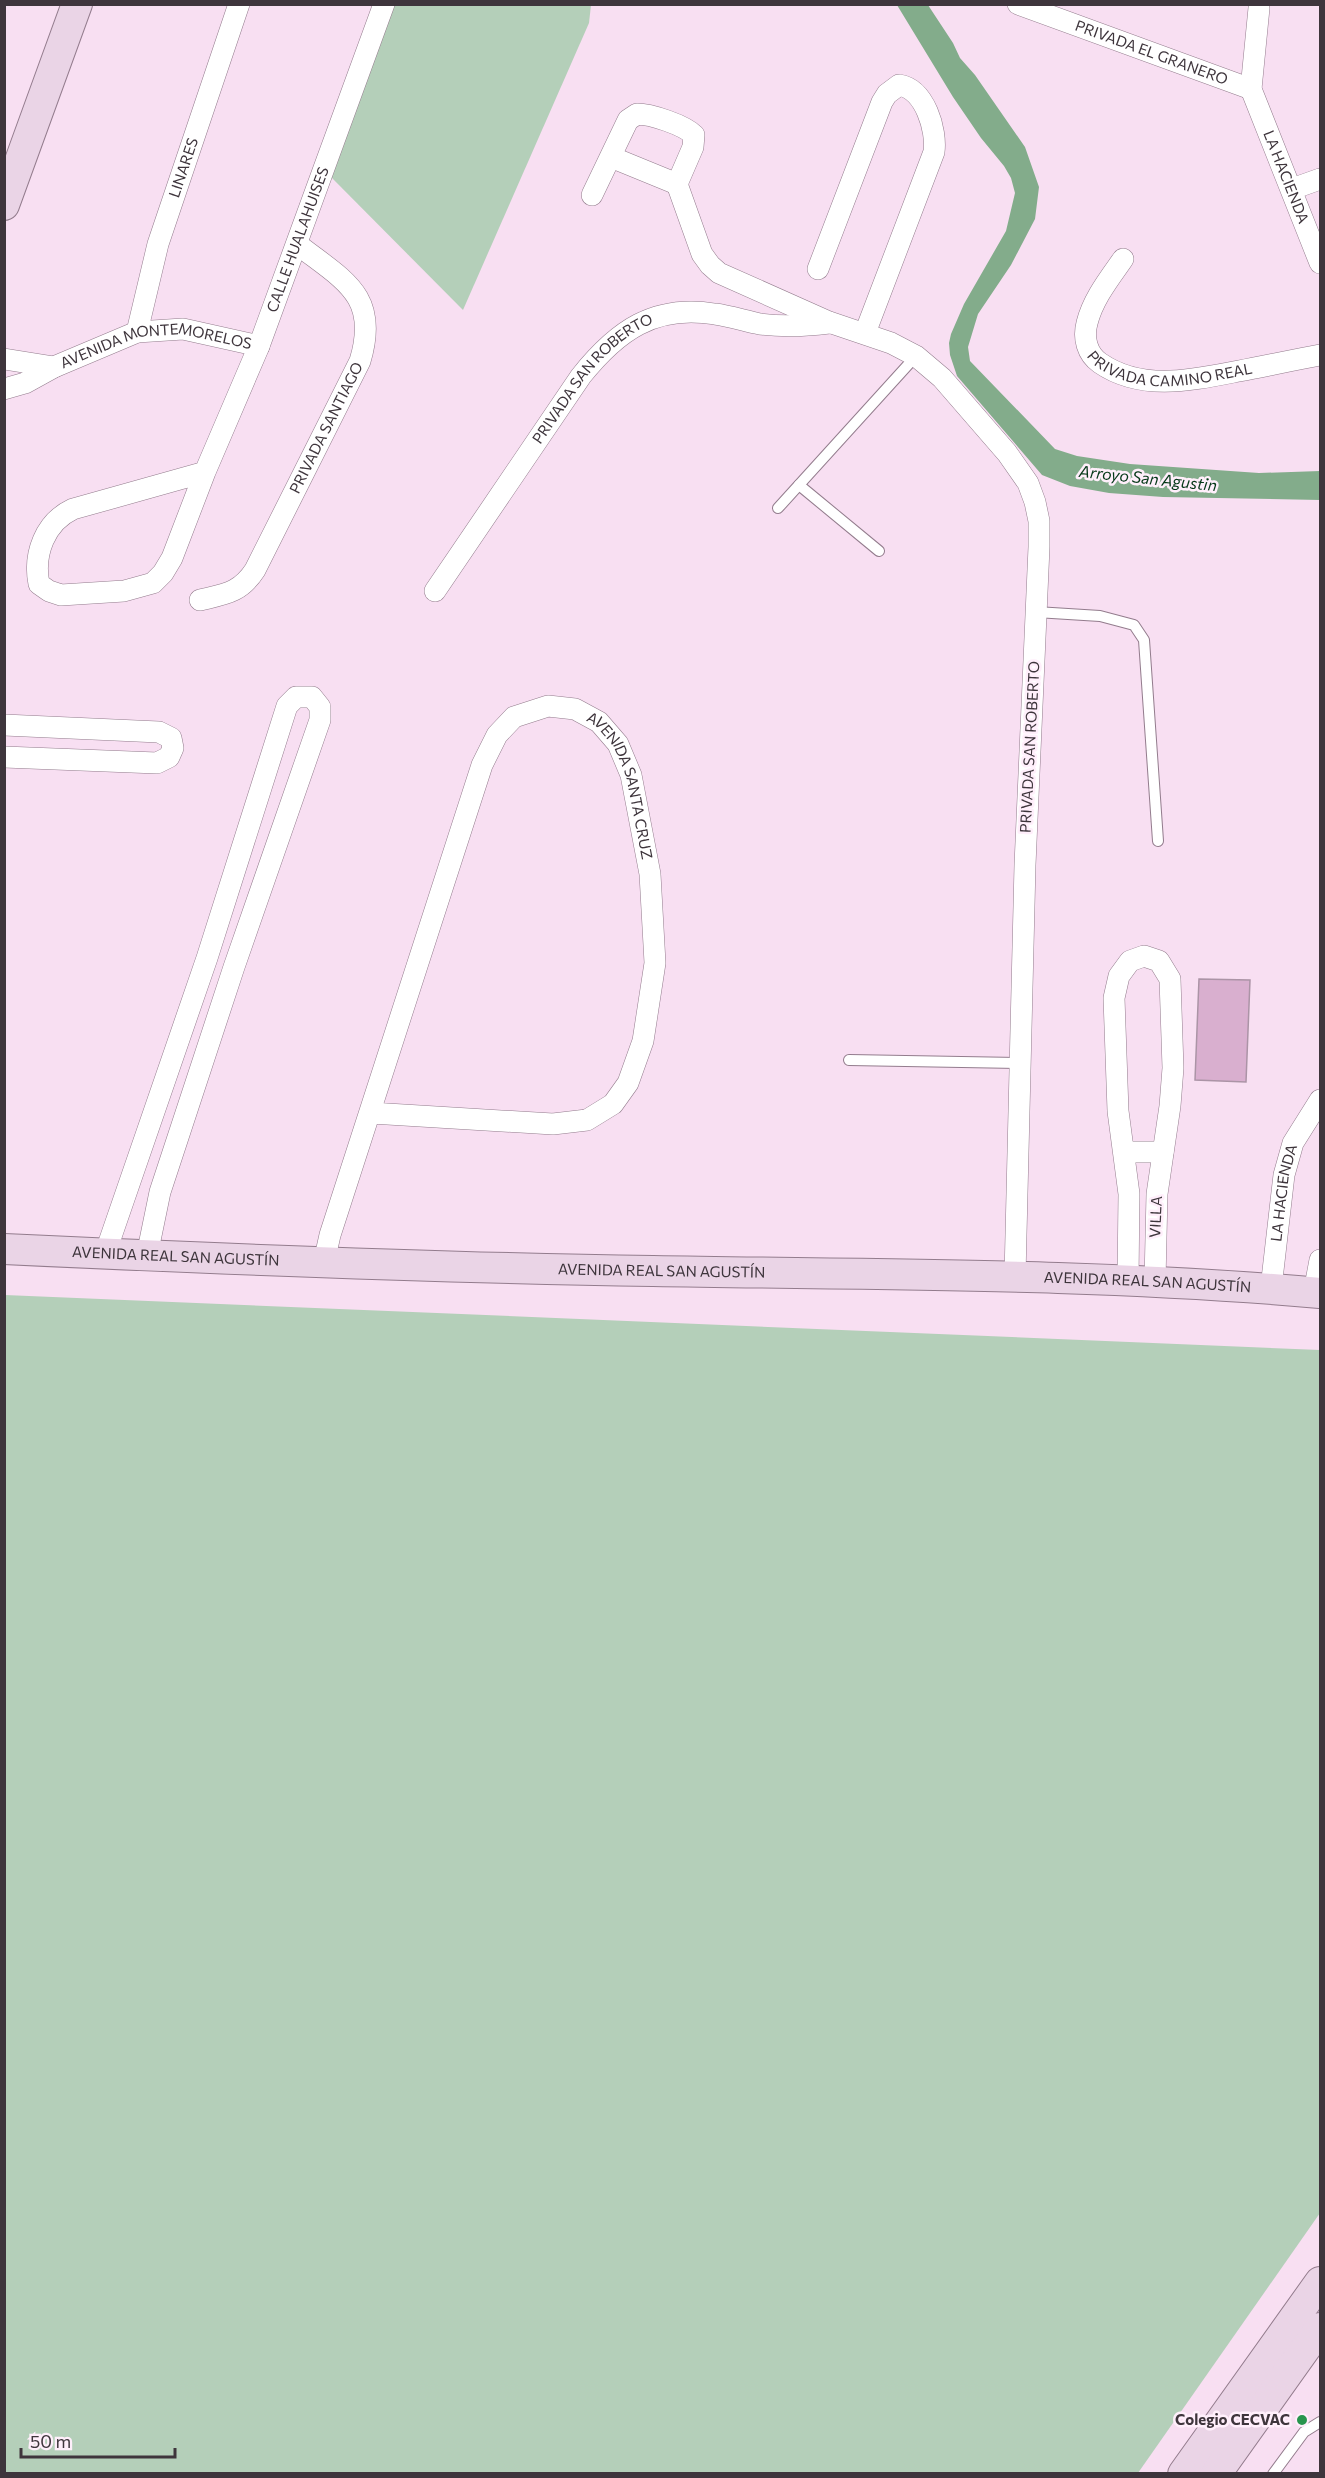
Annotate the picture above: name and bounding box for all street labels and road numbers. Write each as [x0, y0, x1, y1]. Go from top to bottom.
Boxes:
street label: PRIVADA EL GRANERO [1073, 16, 1231, 88]
street label: LA HACIENDA [1260, 127, 1313, 226]
street label: LINARES [164, 135, 201, 200]
street label: CALLE HUALAHUISES [262, 164, 332, 314]
street label: PRIVADA SAN ROBERTO [528, 309, 655, 447]
street label: AVENIDA MONTEMORELOS [57, 318, 254, 371]
street label: PRIVADA CAMINO REAL [1084, 347, 1254, 389]
street label: PRIVADA SANTIAGO [285, 359, 366, 496]
street label: PRIVADA SAN ROBERTO [1016, 661, 1042, 833]
street label: AVENIDA SANTA CRUZ [584, 707, 657, 861]
street label: LA HACIENDA [1266, 1142, 1300, 1243]
street label: VILLA [1145, 1195, 1165, 1238]
street label: AVENIDA REAL SAN AGUSTÍN [72, 1242, 280, 1269]
street label: AVENIDA REAL SAN AGUSTÍN [558, 1259, 765, 1281]
street label: AVENIDA REAL SAN AGUSTÍN [1043, 1267, 1252, 1295]

